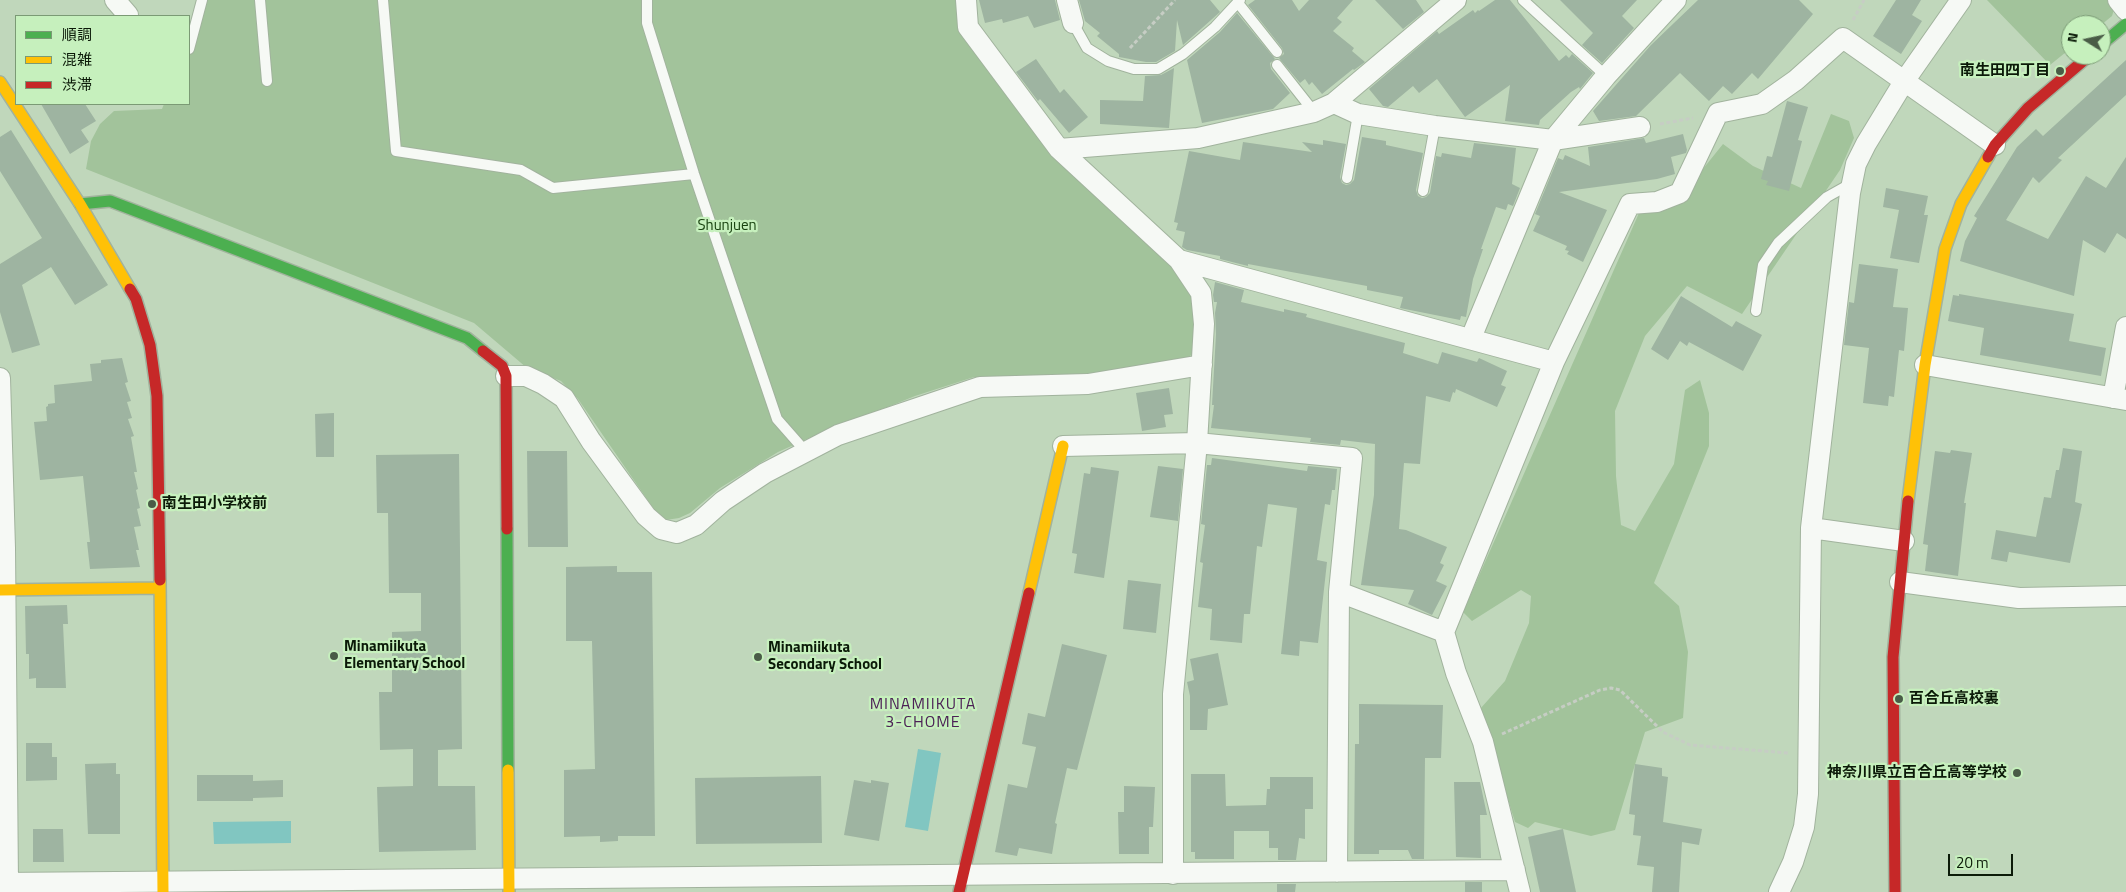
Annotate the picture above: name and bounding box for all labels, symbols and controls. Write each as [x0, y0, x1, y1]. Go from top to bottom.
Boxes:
legend [15, 15, 190, 105]
north arrow [2061, 15, 2111, 65]
text: 順調 [62, 23, 92, 46]
text: N [2061, 31, 2083, 44]
text: 混雑 [62, 48, 92, 71]
place label: 南生田四丁目 [1960, 62, 2050, 80]
marker: 南生田四丁目 [2054, 65, 2066, 77]
text: 渋滞 [62, 73, 92, 96]
park label: Shunjuen [697, 217, 757, 235]
place label: 南生田小学校前 [162, 495, 267, 513]
marker: 南生田小学校前 [146, 498, 158, 510]
place label: Minamiikuta Elementary School [344, 638, 465, 673]
place label: Minamiikuta Secondary School [768, 639, 882, 674]
marker: Minamiikuta Elementary School [328, 650, 340, 662]
marker: Minamiikuta Secondary School [752, 651, 764, 663]
place label: 百合丘高校裏 [1909, 690, 1999, 708]
marker: 百合丘高校裏 [1893, 693, 1905, 705]
district label: MINAMIIKUTA 3-CHOME [868, 695, 978, 733]
place label: 神奈川県立百合丘高等学校 [1827, 764, 2007, 782]
marker: 神奈川県立百合丘高等学校 [2011, 767, 2023, 779]
scale bar [1951, 844, 2016, 876]
text: 20 m [1956, 851, 1989, 874]

